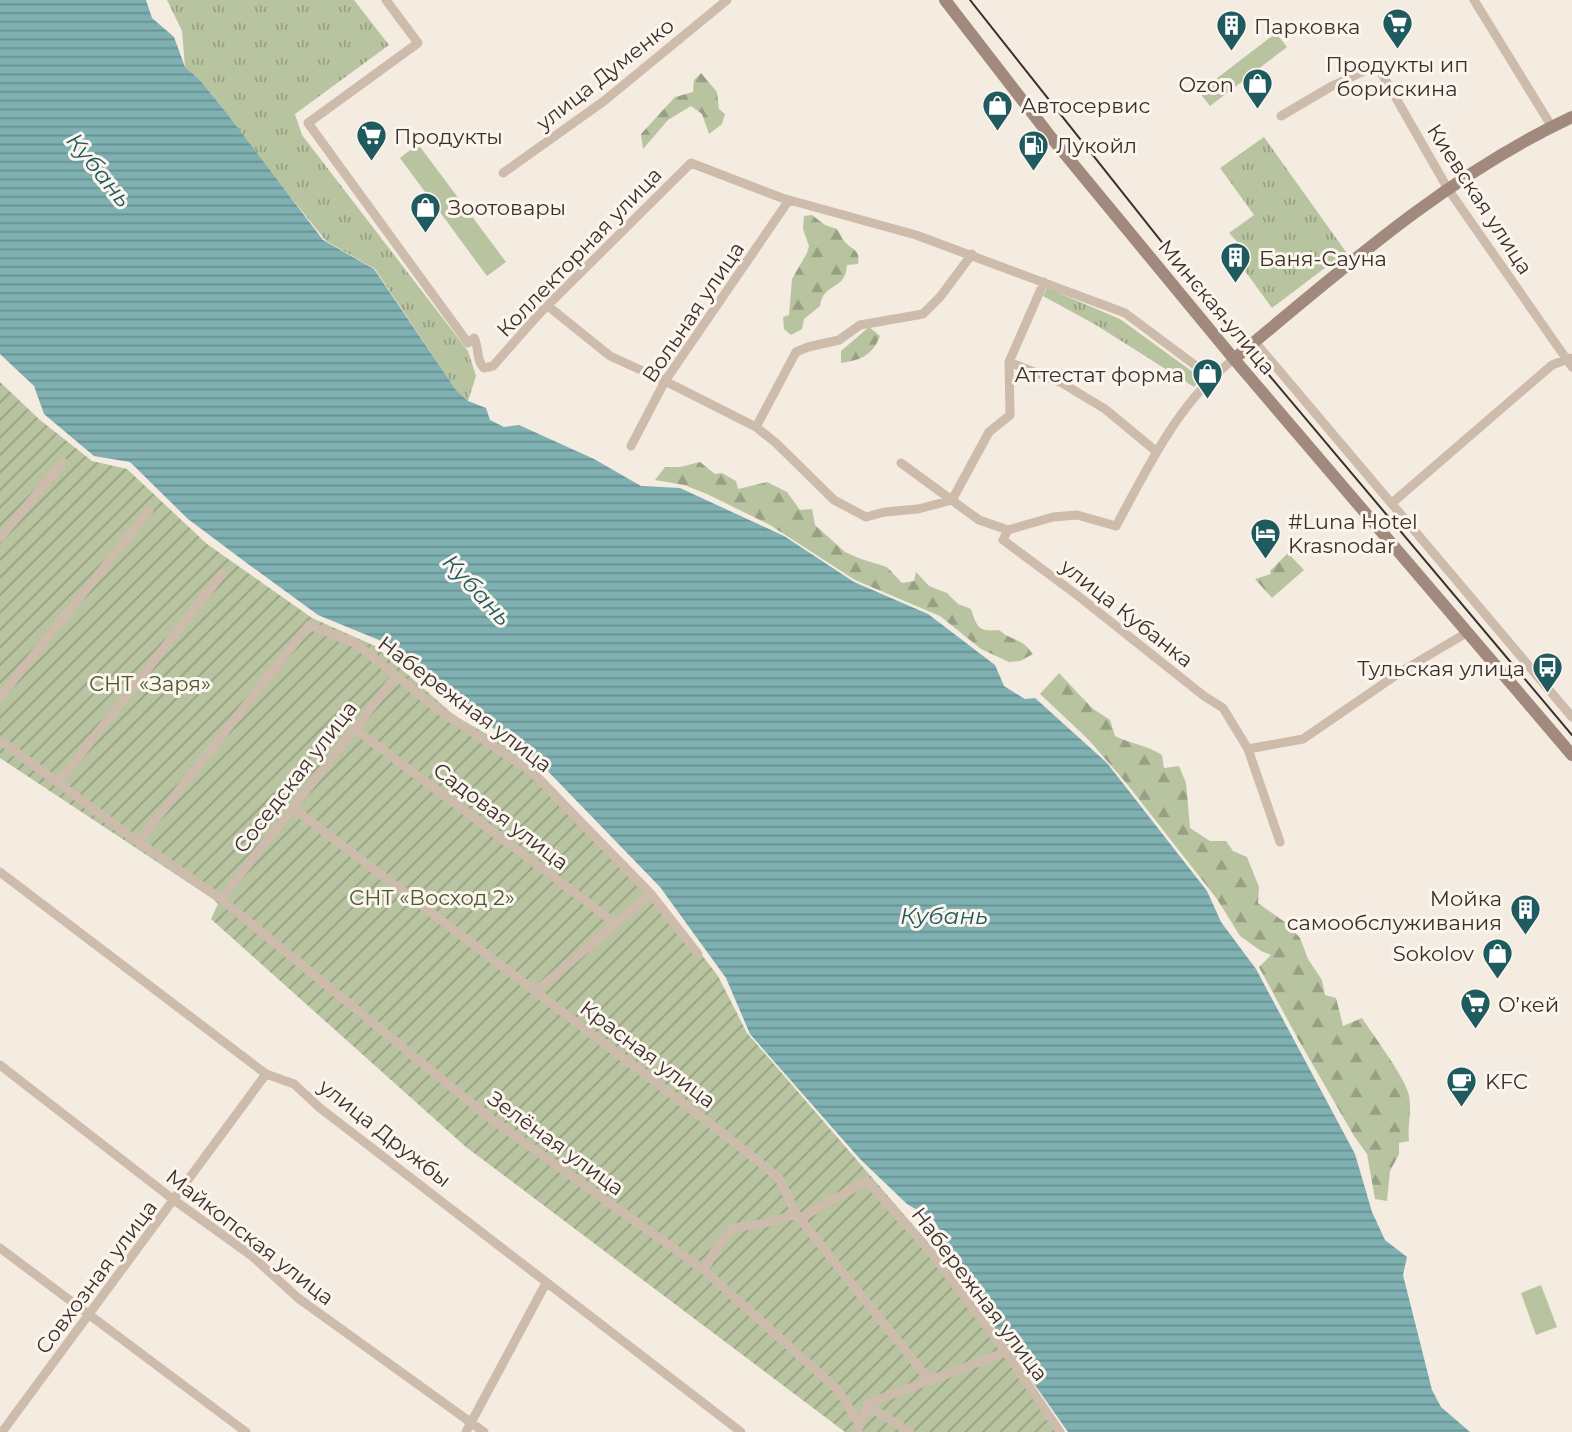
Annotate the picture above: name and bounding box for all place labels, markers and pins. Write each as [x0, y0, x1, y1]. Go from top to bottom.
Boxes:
supermarket icon: Продукты ип борискина [1380, 7, 1414, 51]
building icon: Парковка [1214, 9, 1248, 53]
place label: Парковка [1254, 14, 1360, 39]
place label: Продукты ип борискина [1326, 52, 1468, 101]
shop icon: Ozon [1240, 67, 1274, 111]
place label: Ozon [1178, 72, 1234, 97]
shop icon: Автосервис [981, 88, 1015, 132]
place label: Автосервис [1021, 93, 1150, 118]
supermarket icon: Продукты [354, 119, 388, 163]
place label: Продукты [394, 124, 503, 149]
fuel station icon: Лукойл [1016, 128, 1050, 172]
place label: Лукойл [1056, 133, 1137, 158]
shop icon: Зоотовары [408, 190, 442, 234]
place label: Зоотовары [448, 195, 566, 220]
building icon: Баня-Сауна [1219, 241, 1253, 285]
place label: Баня-Сауна [1259, 246, 1387, 271]
shop icon: Аттестат форма [1190, 357, 1224, 401]
place label: Аттестат форма [1014, 362, 1184, 387]
place label: #Luna Hotel Krasnodar [1288, 509, 1418, 558]
hotel icon: #Luna Hotel Krasnodar [1248, 516, 1282, 560]
bus stop icon: Тульская улица [1531, 651, 1565, 695]
place label: Тульская улица [1357, 656, 1525, 681]
place label: Мойка самообслуживания [1287, 886, 1502, 935]
building icon: Мойка самообслуживания [1508, 893, 1542, 937]
shop icon: Sokolov [1480, 936, 1514, 980]
place label: Sokolov [1393, 941, 1475, 966]
supermarket icon: О’кей [1458, 987, 1492, 1031]
place label: О’кей [1498, 992, 1559, 1017]
cafe icon: KFC [1445, 1064, 1479, 1108]
place label: KFC [1485, 1069, 1528, 1094]

